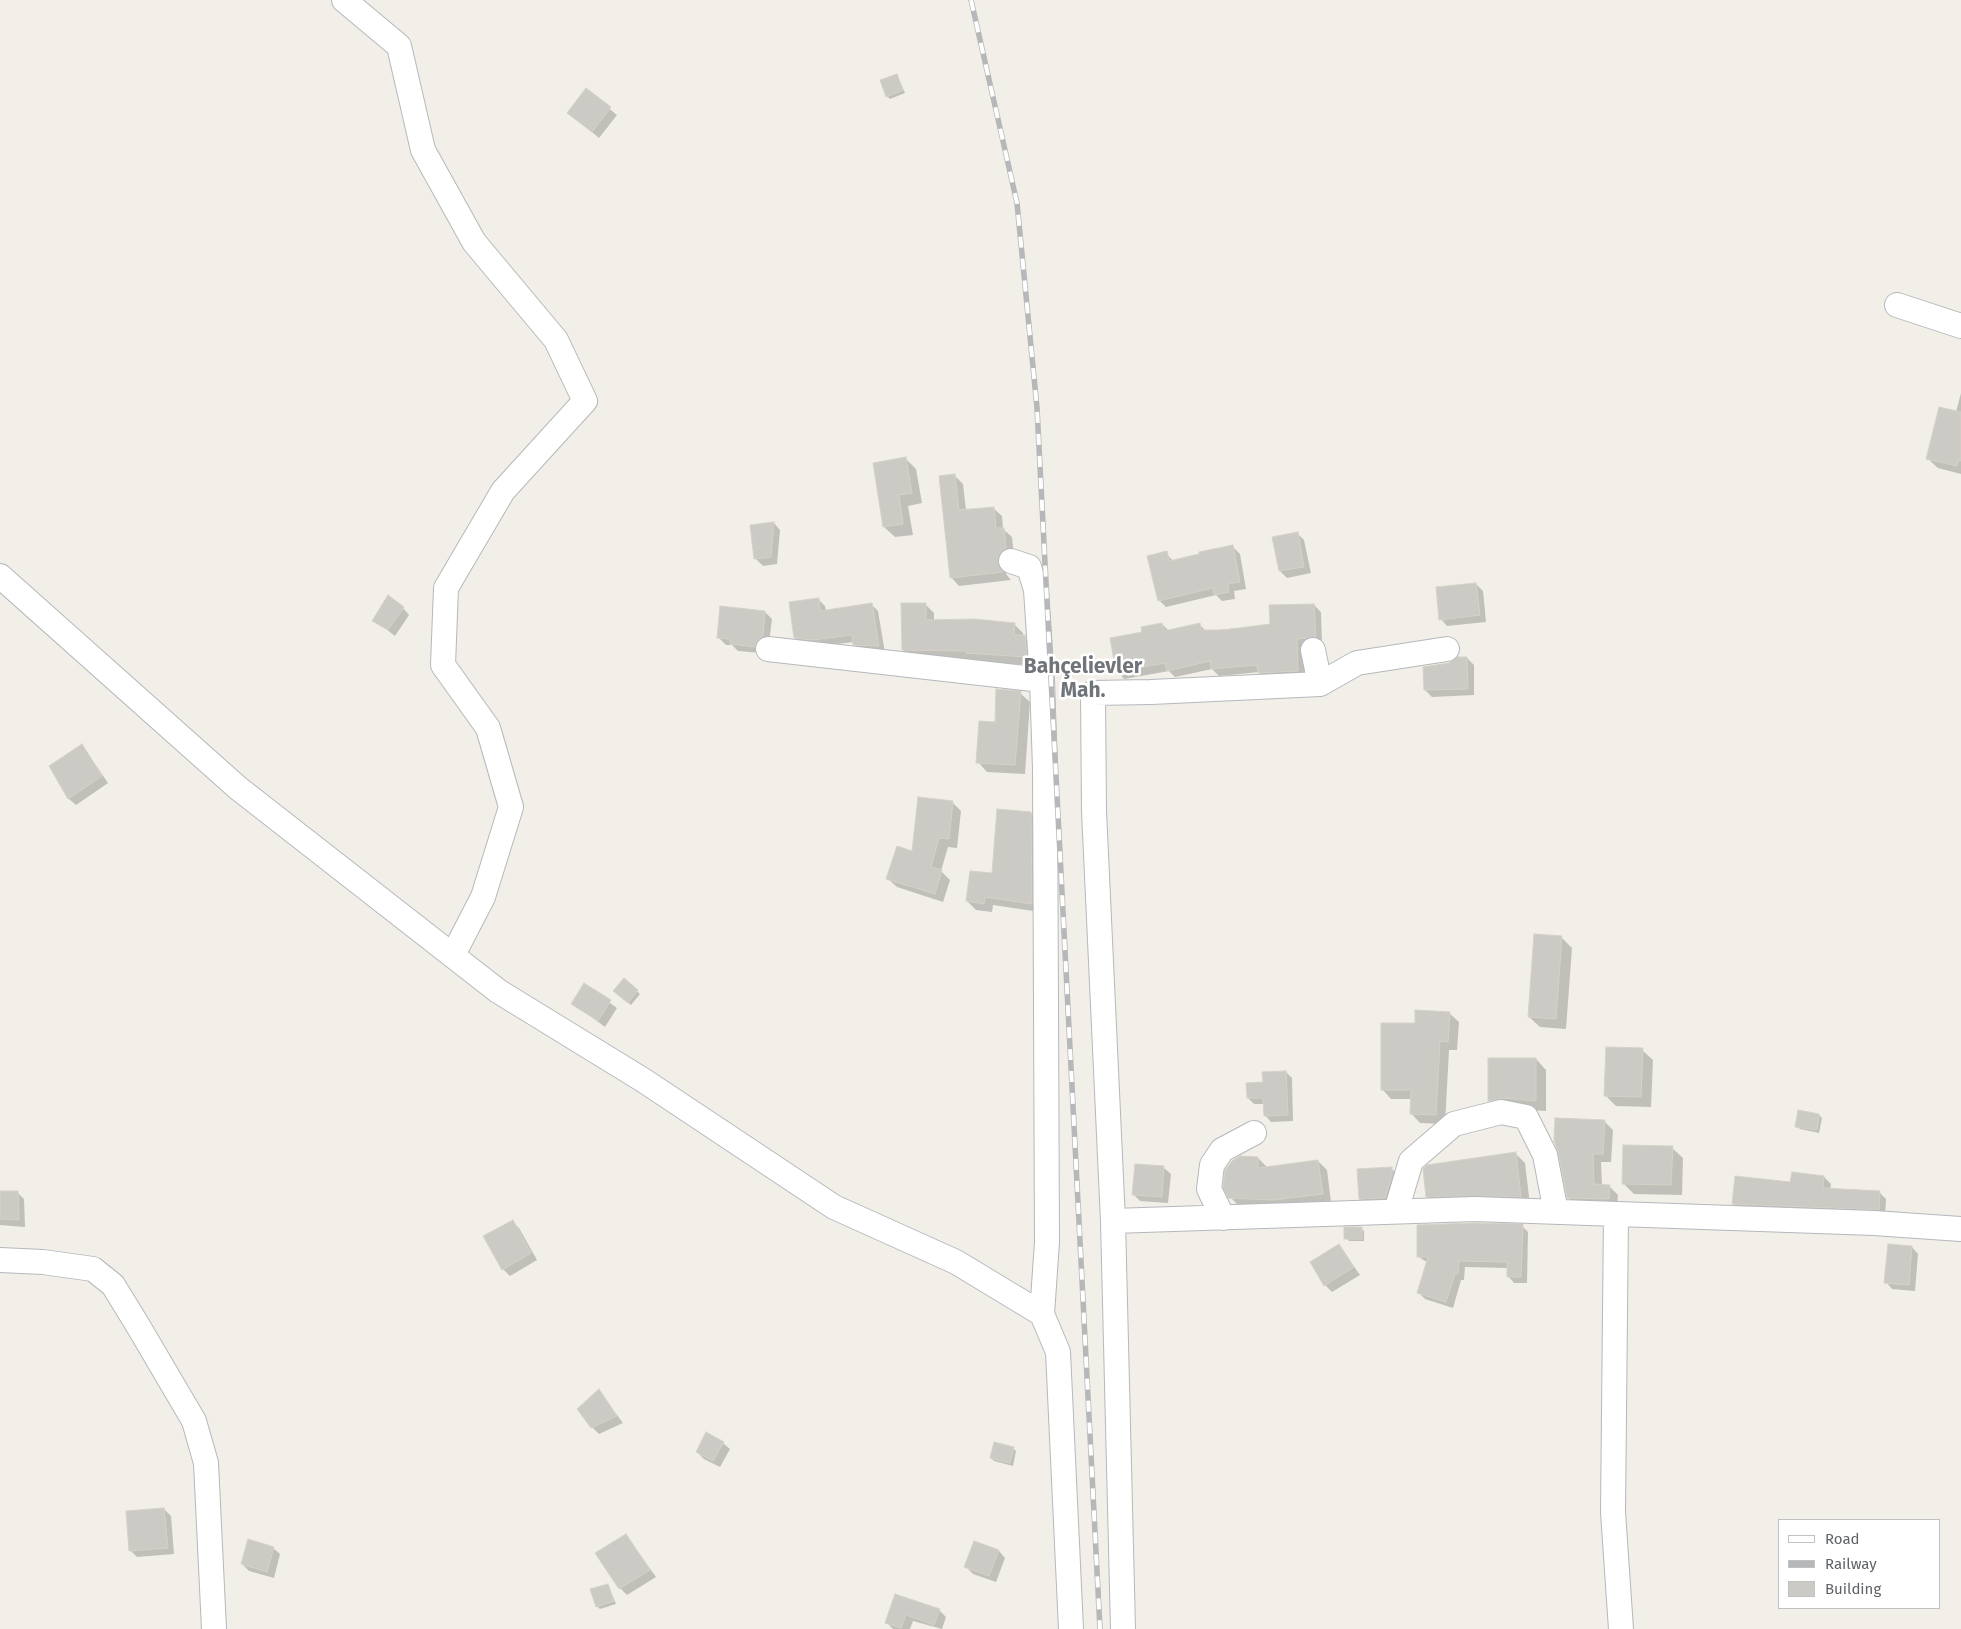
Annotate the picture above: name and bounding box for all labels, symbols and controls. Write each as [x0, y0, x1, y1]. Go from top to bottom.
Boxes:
district label: Bahçelievler Mah. [1024, 654, 1142, 704]
legend [1778, 1519, 1941, 1609]
text: Road [1825, 1530, 1860, 1548]
text: Railway [1825, 1555, 1877, 1573]
text: Building [1825, 1580, 1881, 1598]

